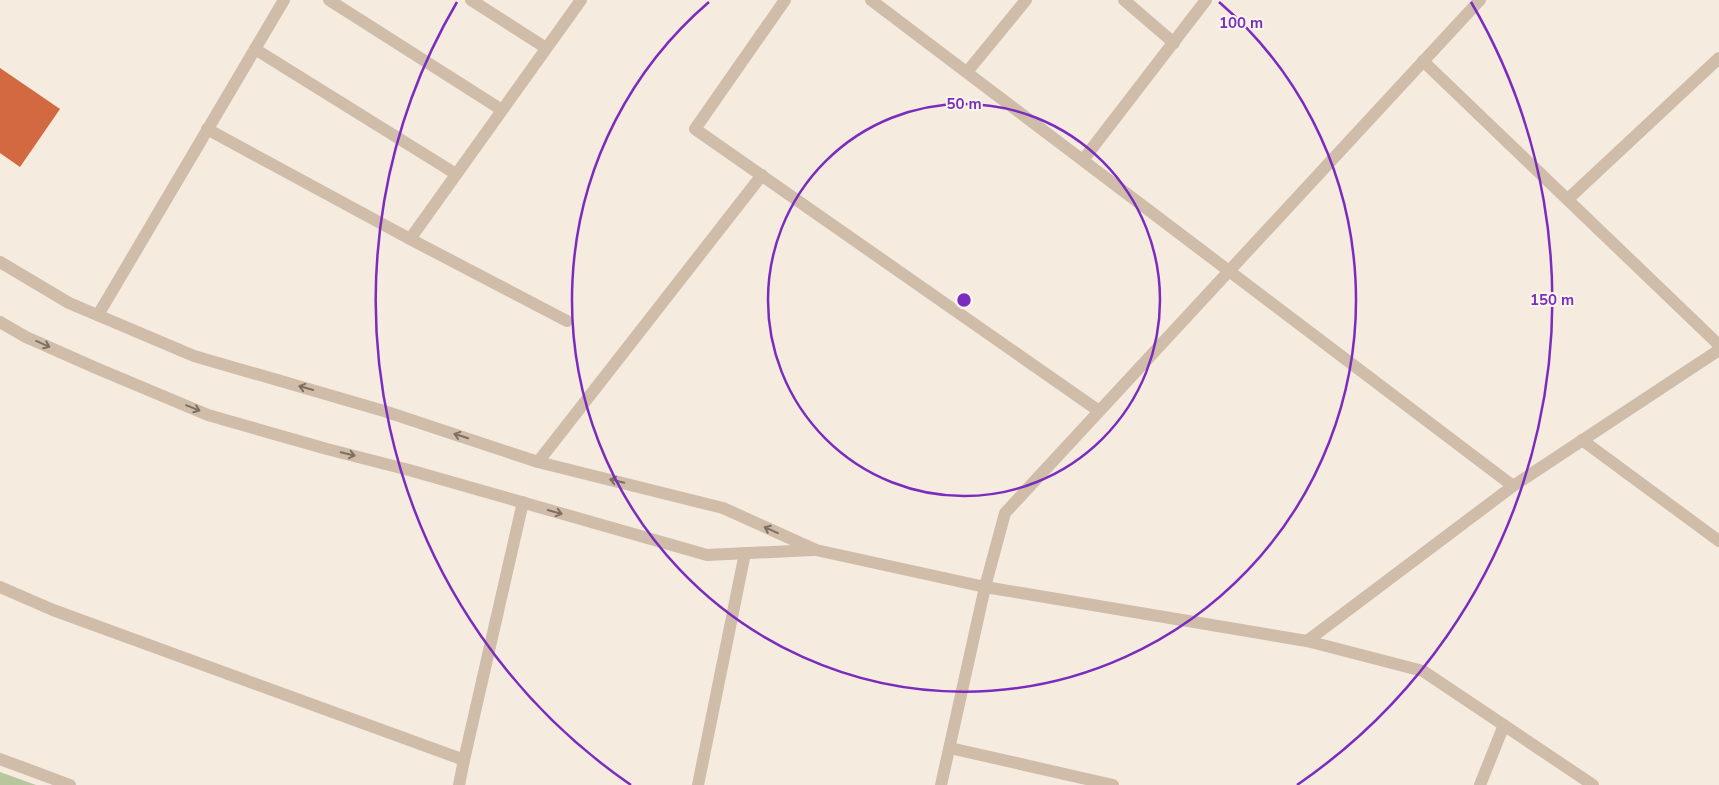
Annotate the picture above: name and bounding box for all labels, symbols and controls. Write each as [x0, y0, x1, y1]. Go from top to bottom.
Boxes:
text: 100 m [1219, 13, 1263, 33]
text: 50 m [946, 94, 982, 114]
text: 150 m [1530, 290, 1574, 310]
centre of rings [955, 291, 973, 309]
one-way arrow [35, 340, 50, 350]
one-way arrow [298, 382, 314, 392]
one-way arrow [185, 405, 200, 414]
one-way arrow [453, 431, 469, 440]
one-way arrow [340, 450, 356, 459]
one-way arrow [609, 476, 625, 485]
one-way arrow [547, 507, 563, 517]
one-way arrow [764, 524, 779, 534]

